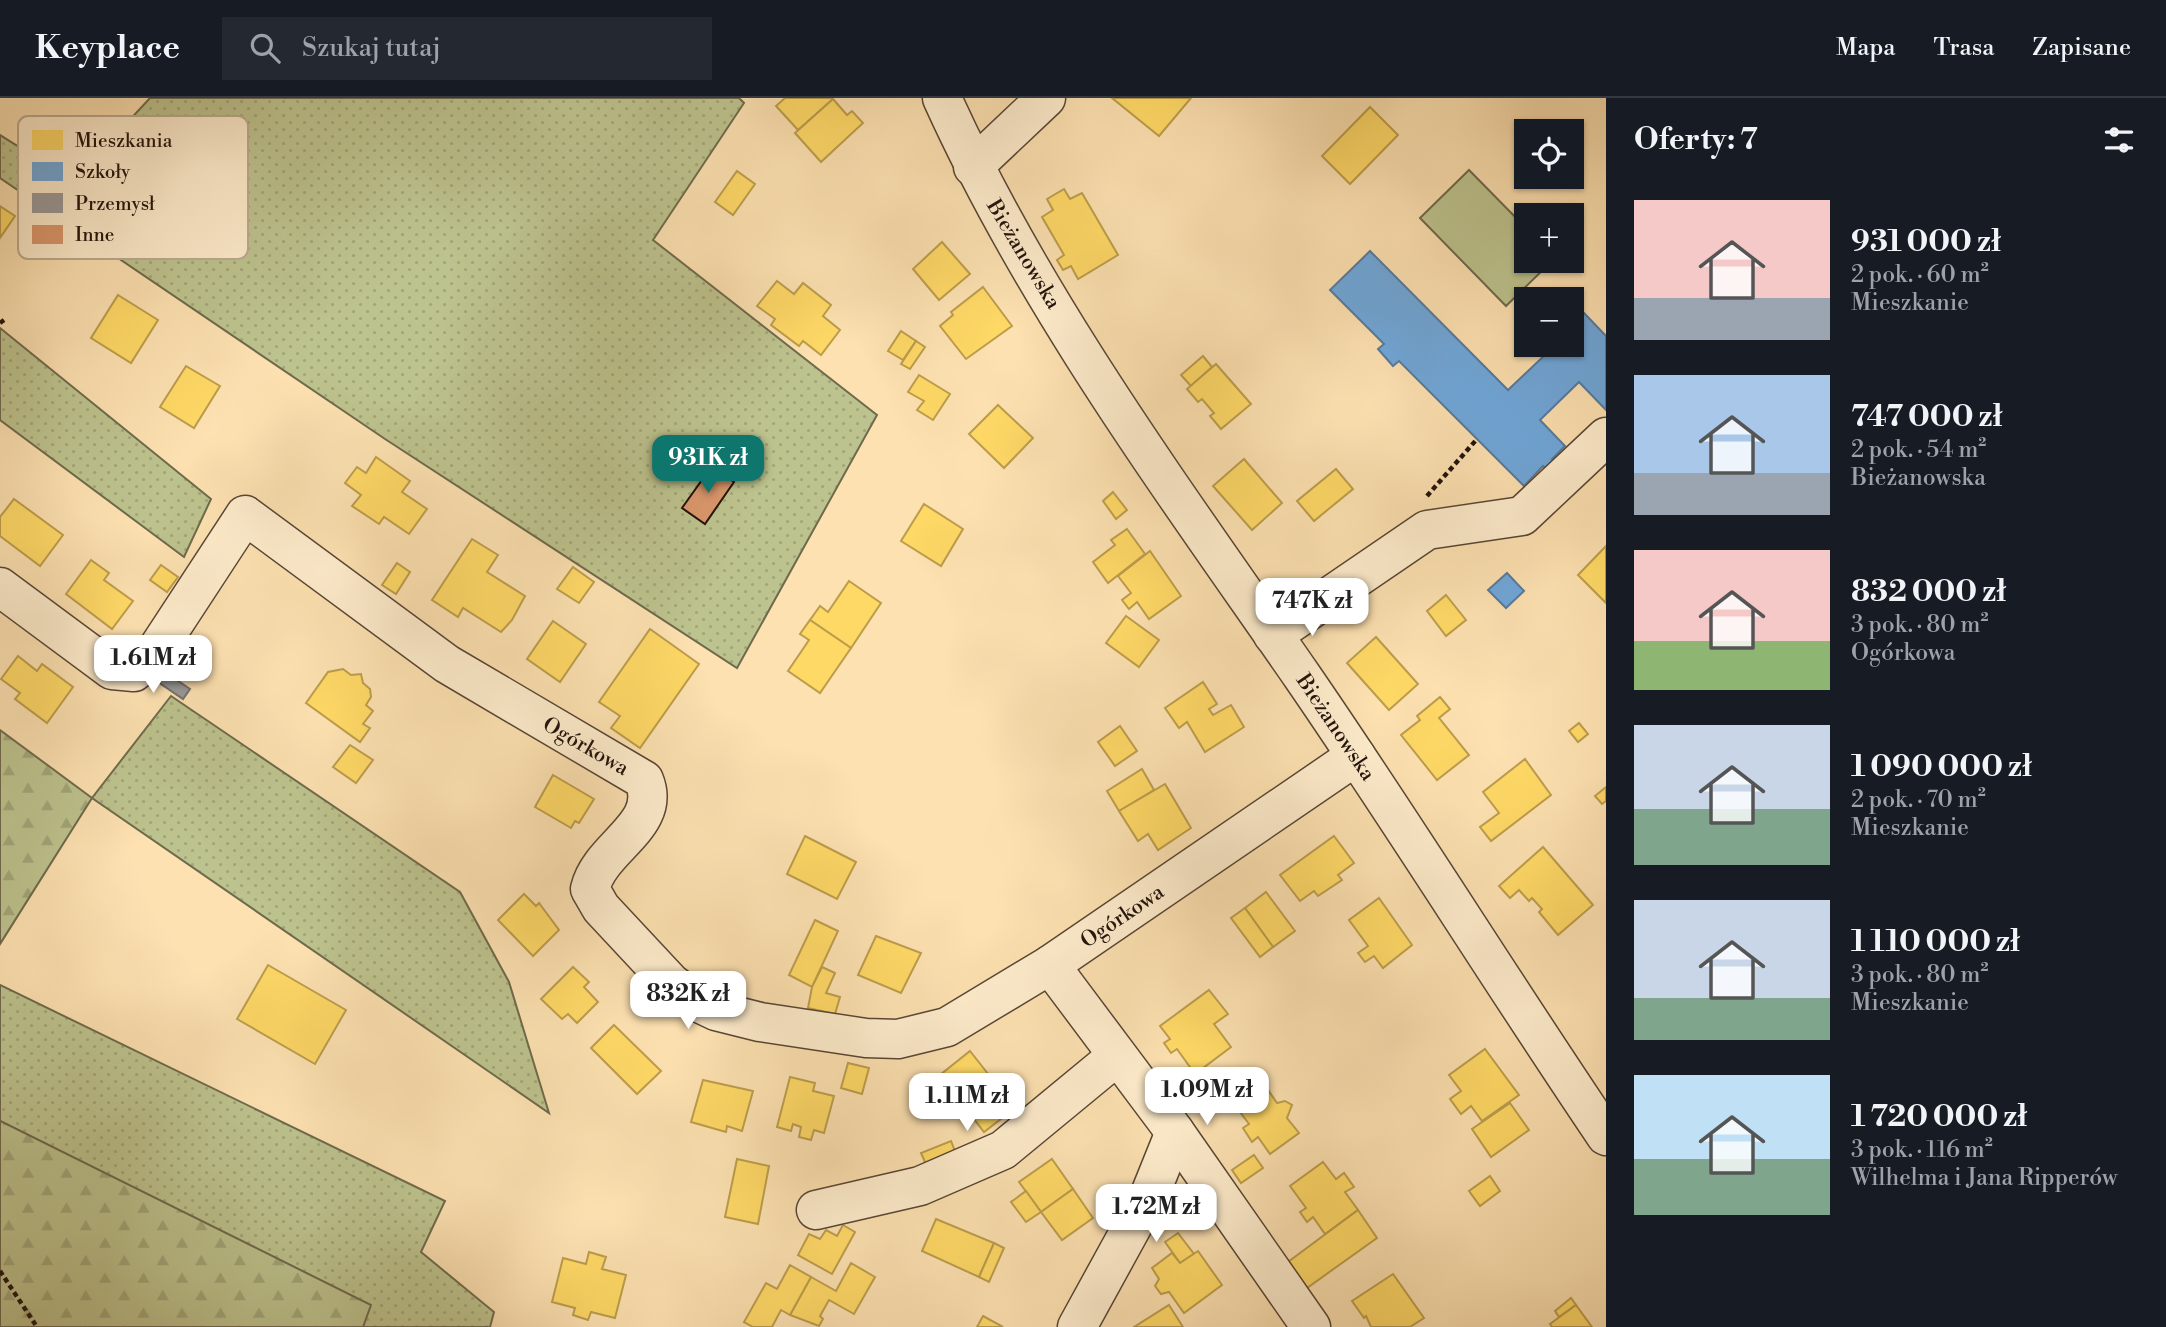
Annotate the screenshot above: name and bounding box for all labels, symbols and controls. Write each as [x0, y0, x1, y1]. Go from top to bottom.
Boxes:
search box [222, 17, 712, 80]
text: Keyplace [35, 28, 180, 69]
icon: search [246, 29, 284, 67]
text: Szukaj tutaj [302, 32, 441, 64]
text: Mapa [1836, 33, 1895, 63]
text: Trasa [1933, 33, 1994, 63]
text: Zapisane [2032, 33, 2131, 63]
legend [18, 116, 248, 259]
map controls [1514, 119, 1584, 357]
button: locate [1514, 119, 1584, 189]
text: Oferty: 7 [1634, 121, 1758, 159]
icon: filters [2100, 121, 2138, 159]
text: Mieszkania [75, 129, 173, 153]
text: Szkoły [75, 160, 131, 184]
text: Przemysł [75, 192, 155, 216]
street label: Bieżanowska [980, 194, 1066, 314]
button: + [1514, 203, 1584, 273]
text: Inne [75, 223, 114, 247]
text: 931 000 zł [1851, 223, 2001, 261]
icon: home [1690, 228, 1774, 312]
text: 2 pok. · 60 m² [1851, 261, 1989, 289]
button: − [1514, 287, 1584, 357]
text: Mieszkanie [1851, 289, 1969, 317]
text: 747 000 zł [1851, 398, 2002, 436]
icon: home [1690, 403, 1774, 487]
pin: 931K zł [643, 436, 773, 495]
text: 2 pok. · 54 m² [1851, 436, 1986, 464]
text: 931K zł [668, 444, 748, 472]
text: Bieżanowska [1851, 464, 1986, 492]
text: 832 000 zł [1851, 573, 2006, 611]
pin: 747K zł [1247, 578, 1377, 638]
icon: home [1690, 578, 1774, 662]
text: 747K zł [1272, 587, 1352, 615]
text: 3 pok. · 80 m² [1851, 611, 1988, 639]
pin: 1.61M zł [81, 636, 225, 695]
text: Ogórkowa [1851, 639, 1955, 667]
text: 1.61M zł [110, 644, 196, 672]
street label: Bieżanowska [1289, 668, 1381, 786]
street label: Ogórkowa [538, 712, 634, 782]
text: 1 090 000 zł [1851, 748, 2032, 786]
icon: home [1690, 753, 1774, 837]
text: 2 pok. · 70 m² [1851, 786, 1986, 814]
text: Mieszkanie [1851, 814, 1969, 842]
street label: Ogórkowa [1076, 879, 1170, 954]
text: 1 110 000 zł [1851, 923, 2020, 961]
icon: home [1690, 928, 1774, 1012]
text: 3 pok. · 80 m² [1851, 961, 1988, 989]
pin: 832K zł [623, 972, 753, 1031]
text: 832K zł [646, 980, 730, 1008]
text: Mieszkanie [1851, 989, 1969, 1017]
pin: 1.09M zł [1135, 1068, 1279, 1127]
pin: 1.11M zł [895, 1074, 1039, 1133]
text: 1.09M zł [1161, 1076, 1253, 1104]
text: 1.11M zł [925, 1082, 1009, 1110]
text: 1 720 000 zł [1851, 1098, 2027, 1136]
icon: home [1690, 1103, 1774, 1187]
text: 3 pok. · 116 m² [1851, 1136, 1993, 1164]
text: Wilhelma i Jana Ripperów [1851, 1164, 2118, 1192]
pin: 1.72M zł [1084, 1184, 1228, 1244]
text: 1.72M zł [1112, 1193, 1200, 1221]

